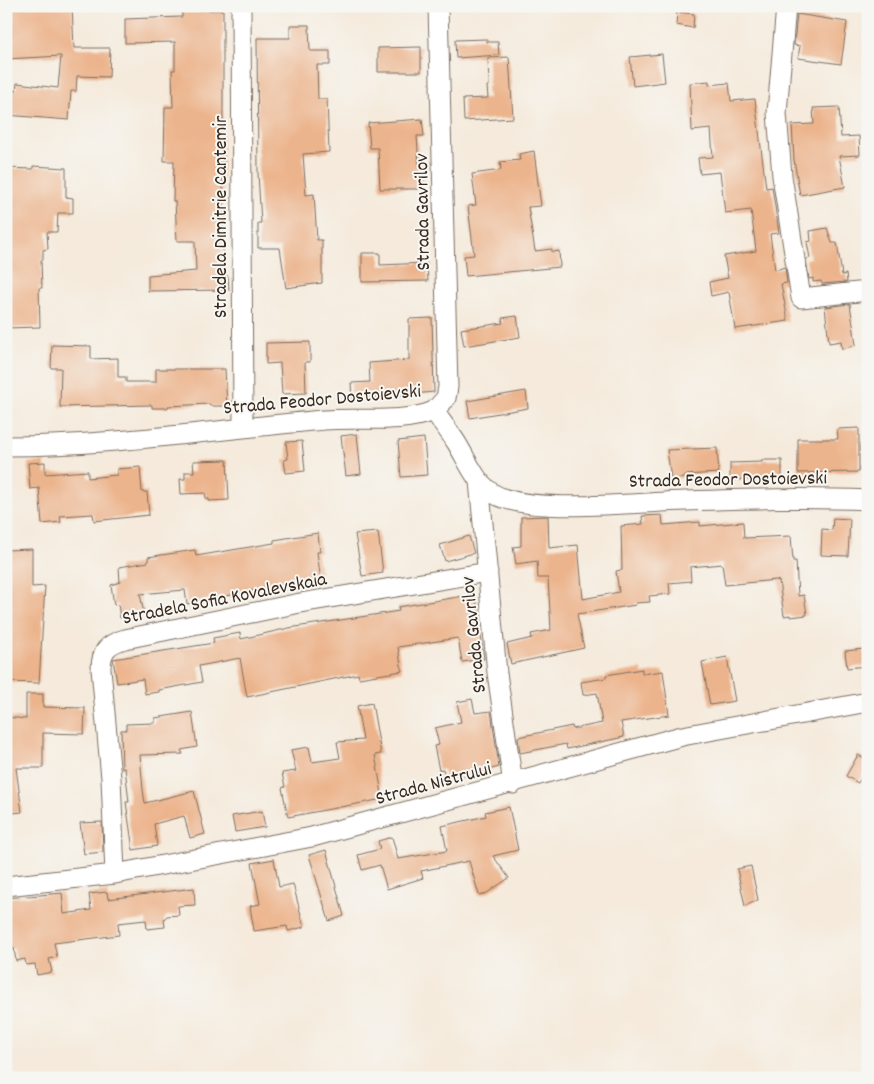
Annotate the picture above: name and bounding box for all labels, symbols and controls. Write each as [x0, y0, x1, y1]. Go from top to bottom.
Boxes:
street label: Stradela Dimitrie Cantemir [208, 115, 236, 318]
street label: Strada Gavrilov [409, 152, 439, 271]
street label: Strada Feodor Dostoievski [222, 378, 423, 424]
street label: Strada Feodor Dostoievski [629, 465, 828, 497]
street label: Stradela Sofia Kovalevskaia [120, 566, 330, 633]
street label: Strada Gavrilov [455, 574, 495, 694]
street label: Strada Nistrului [373, 756, 495, 814]

